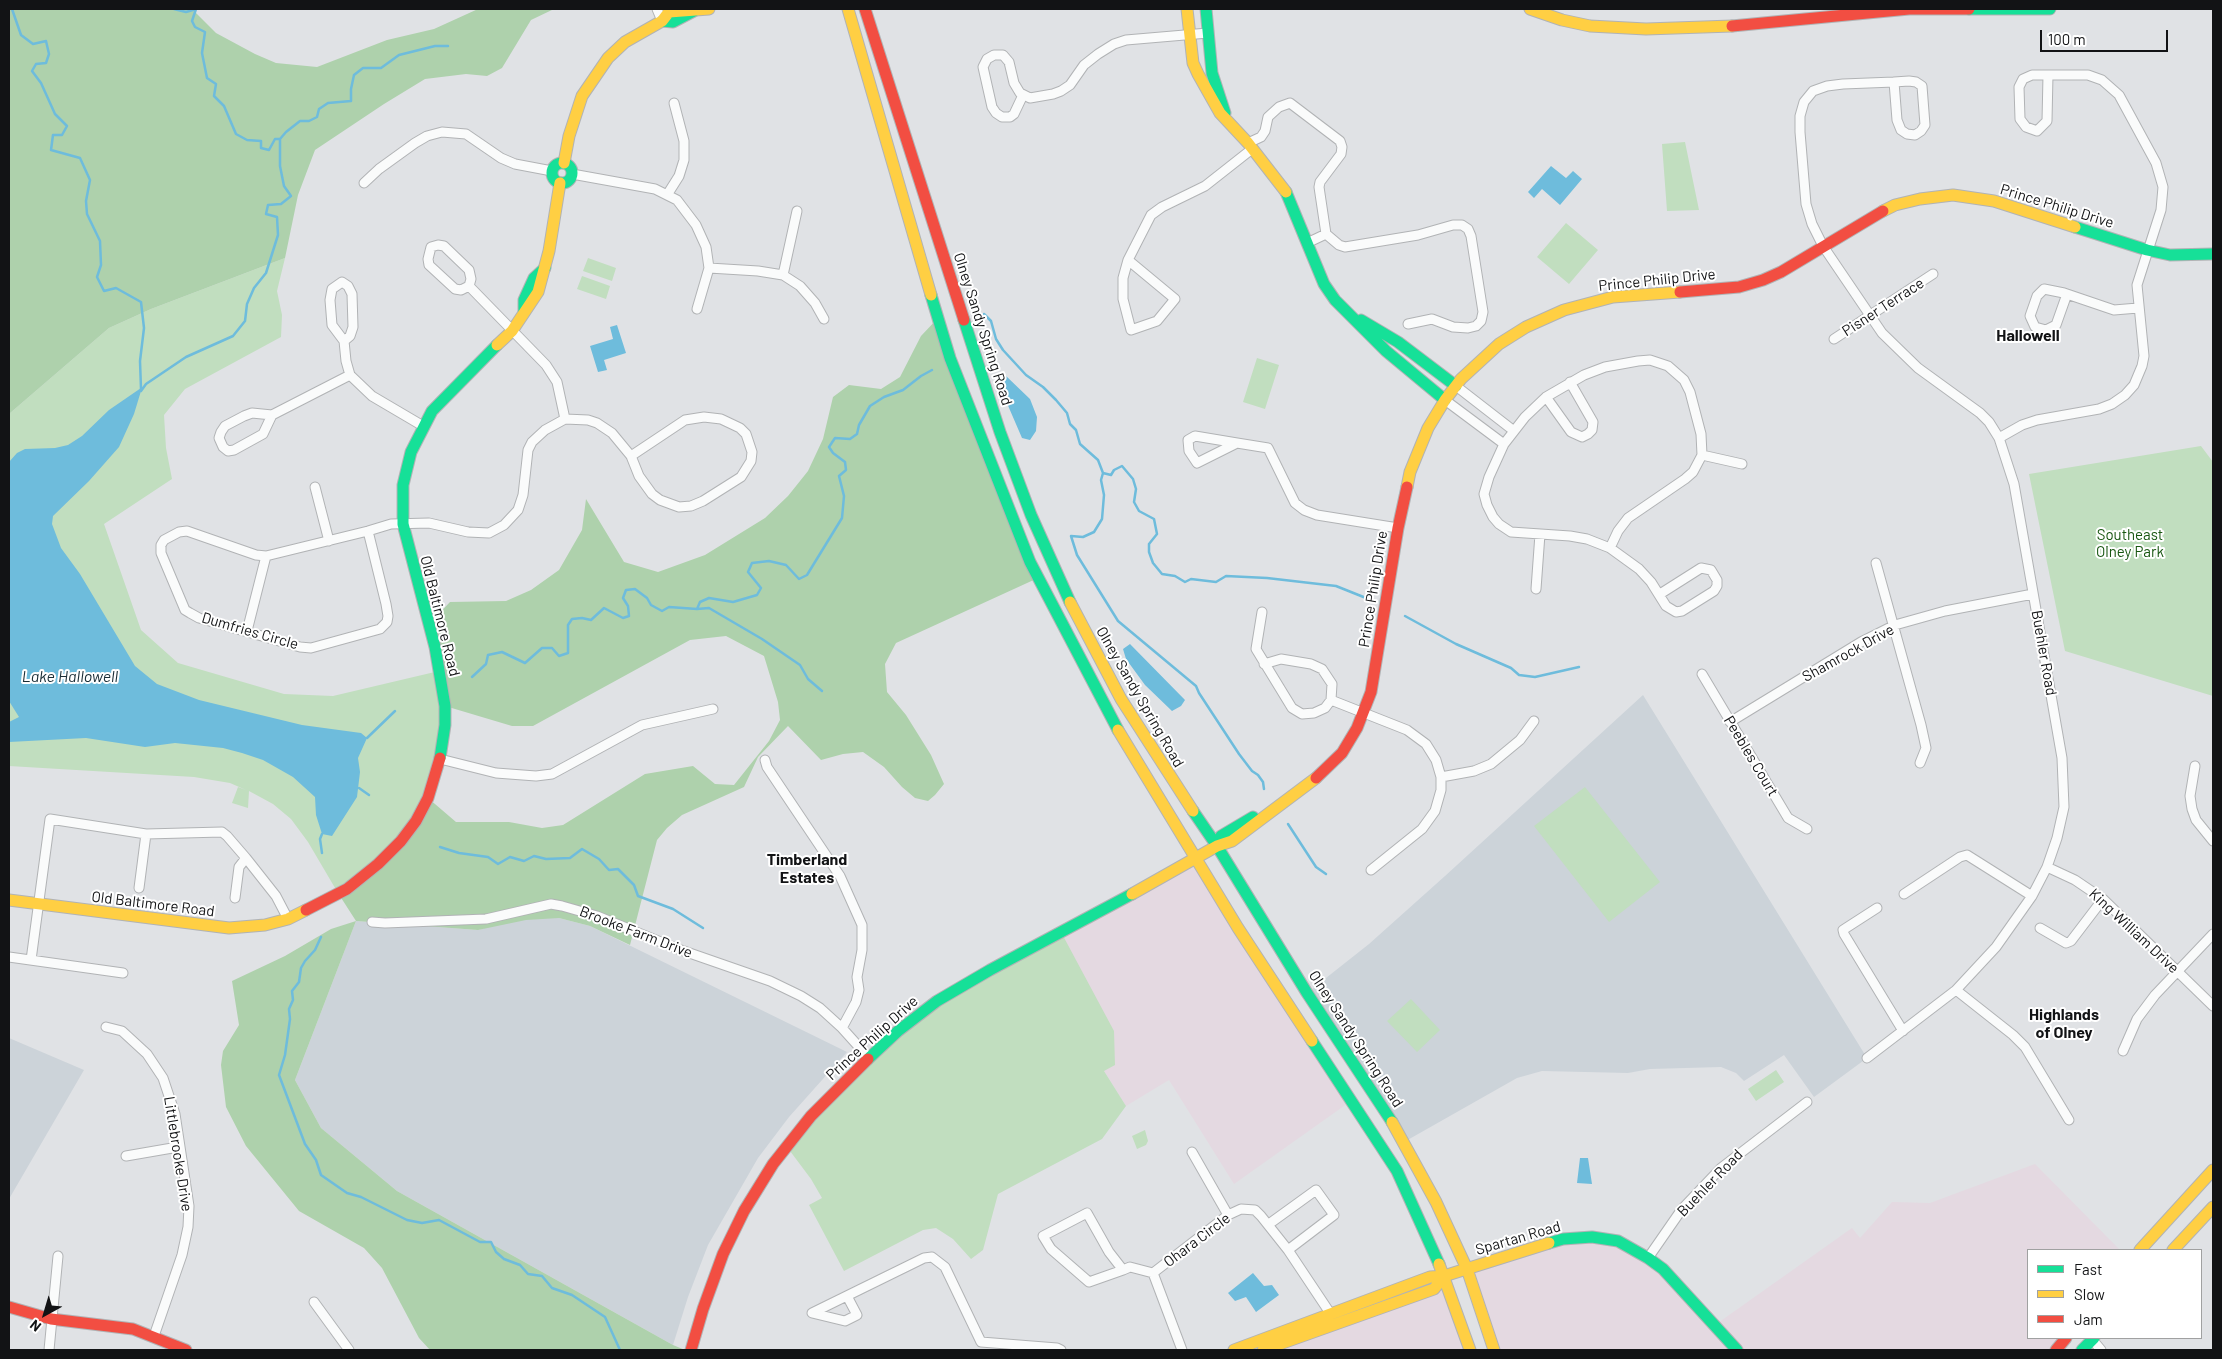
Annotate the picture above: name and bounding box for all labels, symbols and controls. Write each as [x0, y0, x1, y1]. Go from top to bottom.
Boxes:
scale bar [2042, 20, 2170, 52]
text: 100 m [2048, 30, 2086, 48]
street label: Prince Philip Drive [1998, 180, 2116, 232]
street label: Olney Sandy Spring Road [950, 250, 1016, 408]
street label: Prince Philip Drive [1598, 265, 1716, 295]
street label: Pisner Terrace [1839, 274, 1927, 340]
district label: Hallowell [1996, 326, 2060, 346]
park label: Southeast Olney Park [2096, 526, 2164, 561]
street label: Prince Philip Drive [1355, 529, 1391, 649]
street label: Old Baltimore Road [416, 554, 464, 678]
street label: Dumfries Circle [200, 609, 300, 653]
street label: Buehler Road [2028, 609, 2060, 697]
street label: Shamrock Drive [1799, 620, 1897, 686]
street label: Olney Sandy Spring Road [1092, 623, 1188, 771]
water label: Lake Hallowell [22, 667, 118, 687]
street label: Peebles Court [1720, 712, 1782, 800]
district label: Timberland Estates [767, 850, 847, 888]
street label: King William Drive [2085, 885, 2183, 977]
street label: Old Baltimore Road [91, 888, 215, 920]
street label: Brooke Farm Drive [577, 902, 695, 962]
street label: Olney Sandy Spring Road [1305, 967, 1407, 1111]
street label: Prince Philip Drive [822, 992, 922, 1084]
district label: Highlands of Olney [2029, 1005, 2099, 1043]
street label: Littlebrooke Drive [160, 1095, 196, 1213]
street label: Buehler Road [1674, 1146, 1746, 1220]
street label: Ohara Circle [1160, 1209, 1234, 1271]
street label: Spartan Road [1473, 1217, 1563, 1259]
legend [2027, 1249, 2202, 1339]
text: Fast [2074, 1260, 2102, 1278]
text: Slow [2074, 1285, 2105, 1303]
north arrow [20, 1289, 70, 1339]
text: Jam [2074, 1310, 2103, 1328]
text: N [26, 1317, 44, 1336]

